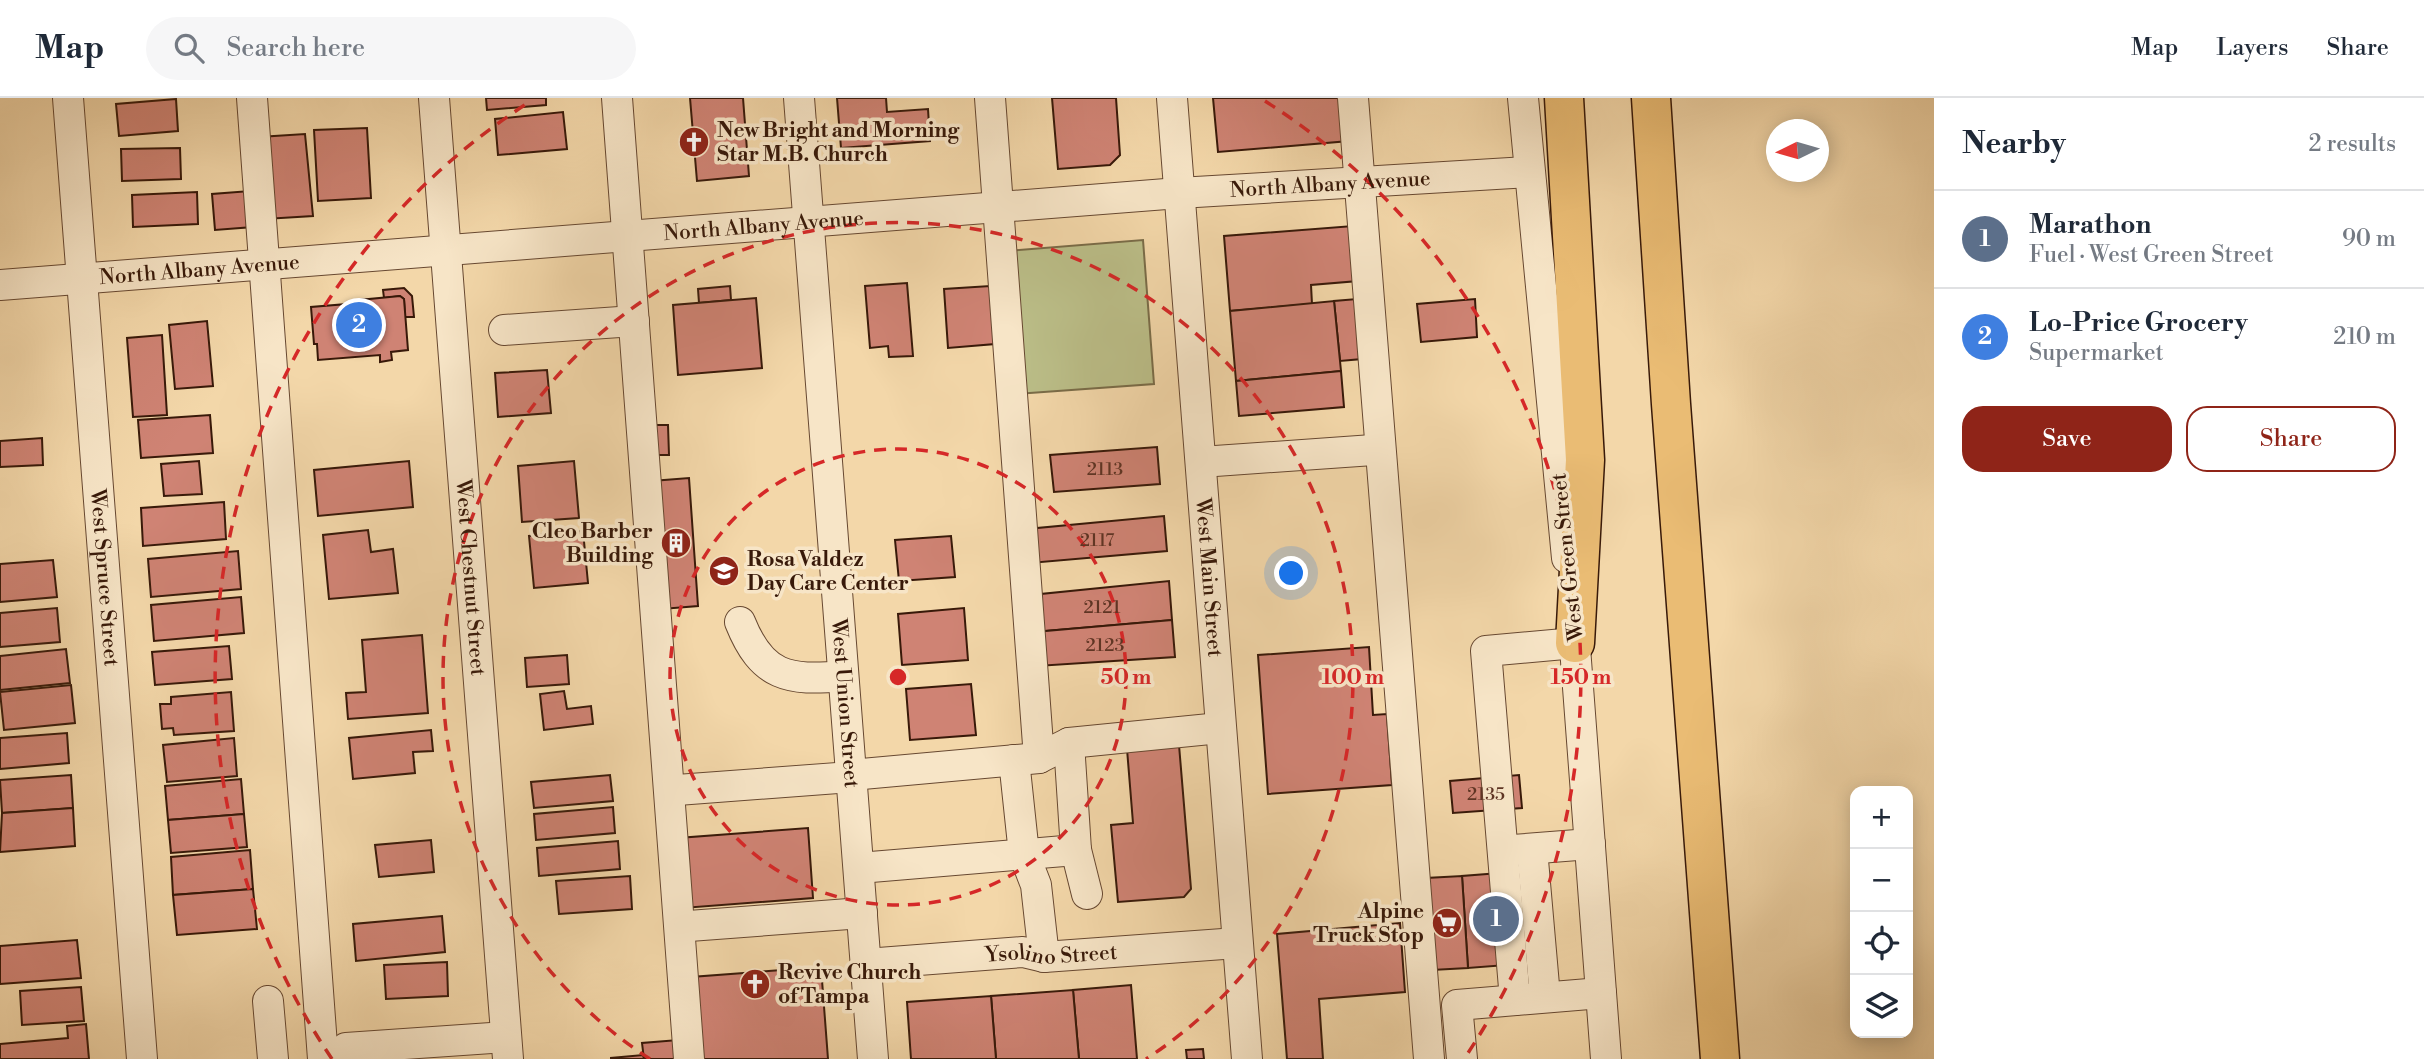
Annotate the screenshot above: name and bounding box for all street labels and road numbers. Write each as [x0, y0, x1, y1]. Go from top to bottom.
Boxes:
street label: North Albany Avenue [1229, 166, 1431, 204]
street label: North Albany Avenue [663, 206, 865, 247]
street label: North Albany Avenue [98, 250, 301, 291]
street label: West Green Street [1546, 471, 1590, 643]
street label: West Chestnut Street [449, 477, 491, 678]
street label: West Spruce Street [84, 487, 124, 668]
street label: West Main Street [1189, 496, 1228, 659]
street label: West Union Street [825, 617, 864, 789]
street label: Ysolino Street [983, 940, 1119, 971]

